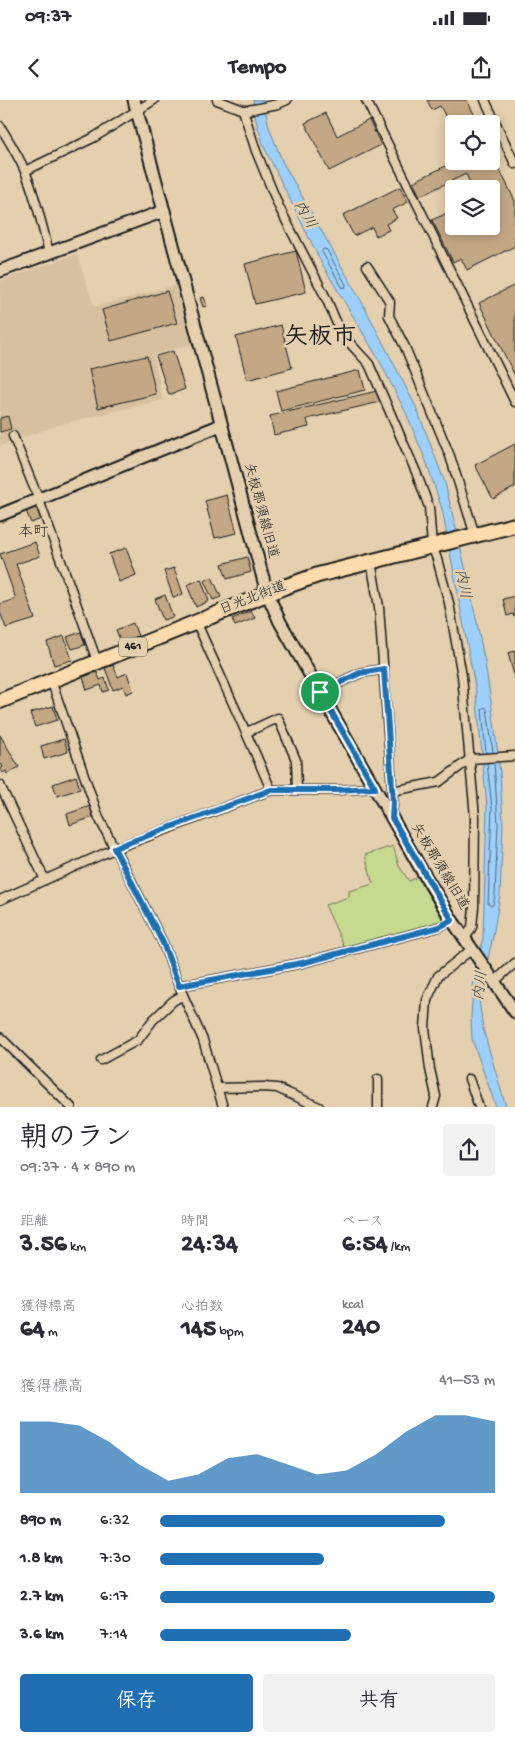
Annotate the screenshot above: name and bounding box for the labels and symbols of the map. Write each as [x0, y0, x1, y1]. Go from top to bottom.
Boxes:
water label: 内川 [289, 198, 319, 232]
district label: 矢板市 [284, 323, 356, 353]
street label: 矢板那須線旧道 [239, 461, 281, 561]
district label: 本町 [18, 523, 49, 542]
water label: 内川 [450, 568, 474, 600]
street label: 日光北街道 [217, 579, 289, 619]
road number: 461 [119, 638, 147, 656]
pin [299, 671, 341, 713]
street label: 矢板那須線旧道 [406, 821, 472, 913]
water label: 内川 [470, 970, 492, 1002]

